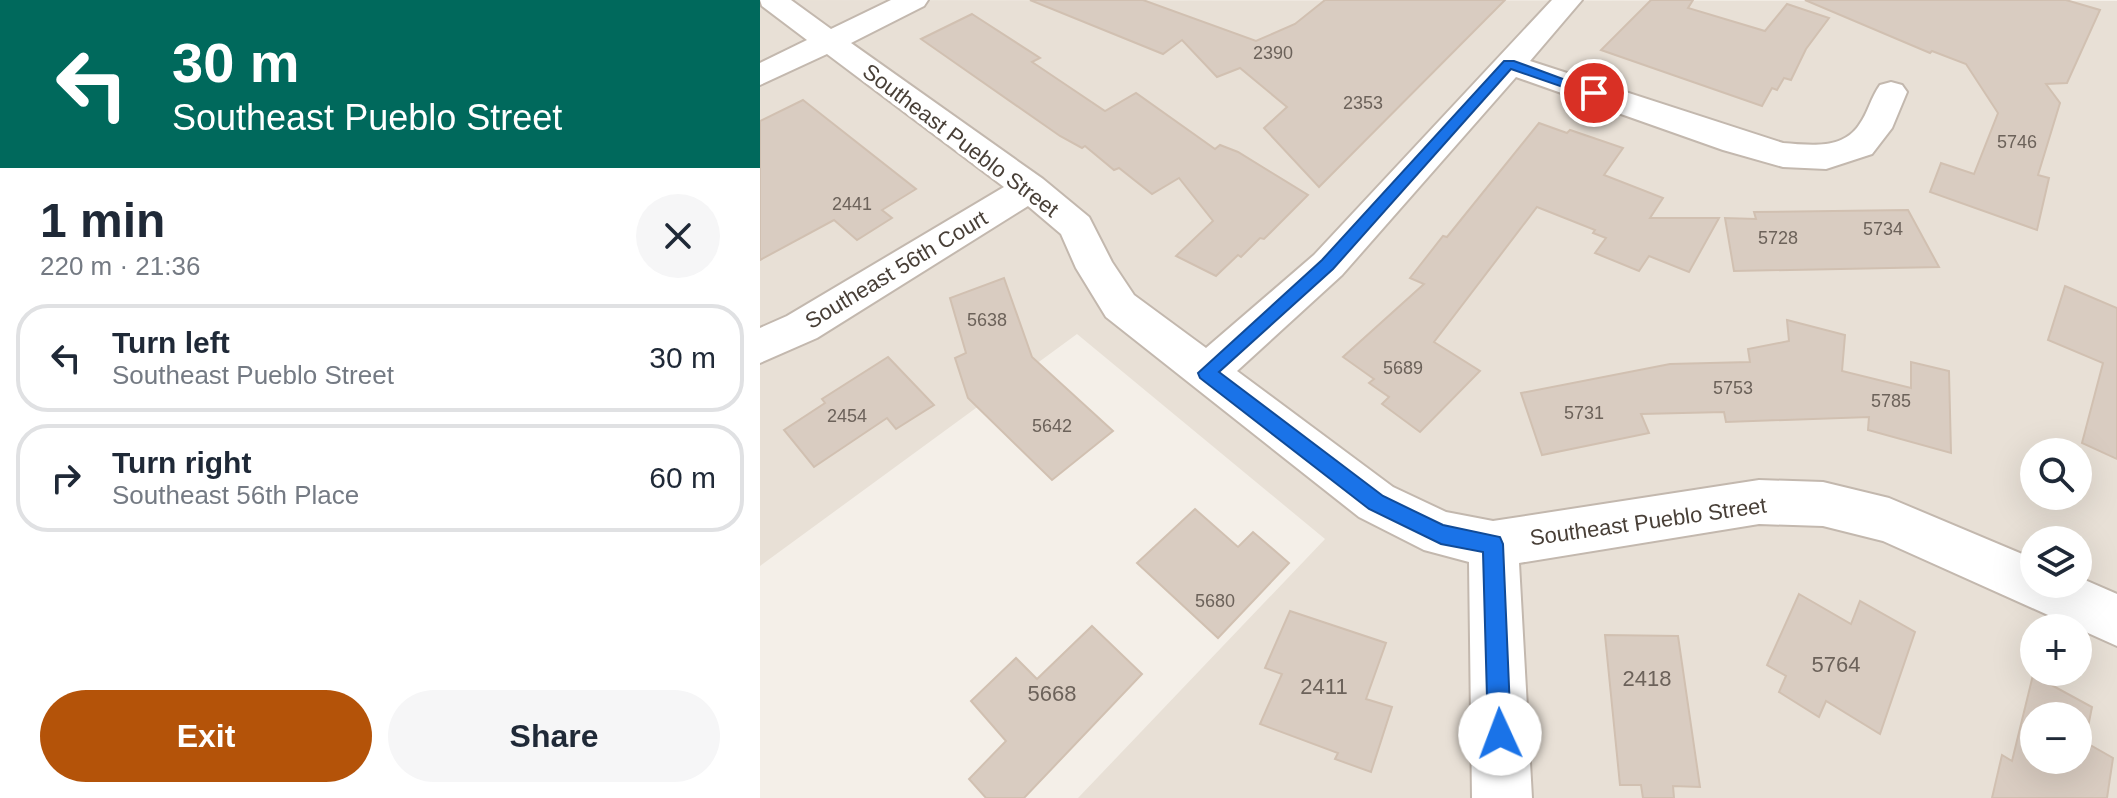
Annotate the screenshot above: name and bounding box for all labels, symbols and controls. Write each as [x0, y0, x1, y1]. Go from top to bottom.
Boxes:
text: 30 m [172, 31, 300, 94]
icon: left [40, 32, 144, 136]
house number: 2390 [1253, 43, 1293, 63]
street label: Southeast Pueblo Street [858, 59, 1063, 222]
pin [1560, 59, 1628, 127]
icon: arrive [1572, 71, 1616, 115]
house number: 2353 [1343, 93, 1383, 113]
text: Southeast Pueblo Street [172, 97, 562, 138]
house number: 5746 [1997, 132, 2037, 152]
text: 1 min [40, 194, 165, 247]
button: close [636, 194, 720, 278]
house number: 2441 [832, 194, 872, 214]
street label: Southeast 56th Court [801, 205, 992, 334]
house number: 5734 [1863, 219, 1903, 239]
house number: 5728 [1758, 228, 1798, 248]
text: 220 m · 21:36 [40, 251, 200, 281]
house number: 5638 [967, 310, 1007, 330]
text: Turn left [112, 326, 230, 359]
icon: left [44, 336, 88, 380]
text: 30 m [649, 341, 716, 374]
house number: 5689 [1383, 358, 1423, 378]
text: Southeast Pueblo Street [112, 360, 394, 390]
house number: 5753 [1713, 378, 1753, 398]
house number: 5785 [1871, 391, 1911, 411]
house number: 5731 [1564, 403, 1604, 423]
house number: 2454 [827, 406, 867, 426]
house number: 5642 [1032, 416, 1072, 436]
map controls [2020, 438, 2092, 774]
button: search [2020, 438, 2092, 510]
text: Turn right [112, 446, 251, 479]
icon: right [44, 456, 88, 500]
text: 60 m [649, 461, 716, 494]
text: Southeast 56th Place [112, 480, 359, 510]
street label: Southeast Pueblo Street [1528, 493, 1768, 550]
button: layers [2020, 526, 2092, 598]
house number: 5680 [1195, 591, 1235, 611]
button: + [2020, 614, 2092, 686]
house number: 5764 [1812, 652, 1860, 677]
house number: 2418 [1623, 666, 1671, 691]
house number: 2411 [1300, 674, 1348, 699]
house number: 5668 [1028, 681, 1076, 706]
button: Exit [40, 690, 372, 782]
button: Share [388, 690, 720, 782]
position arrow [1458, 692, 1542, 776]
button: − [2020, 702, 2092, 774]

